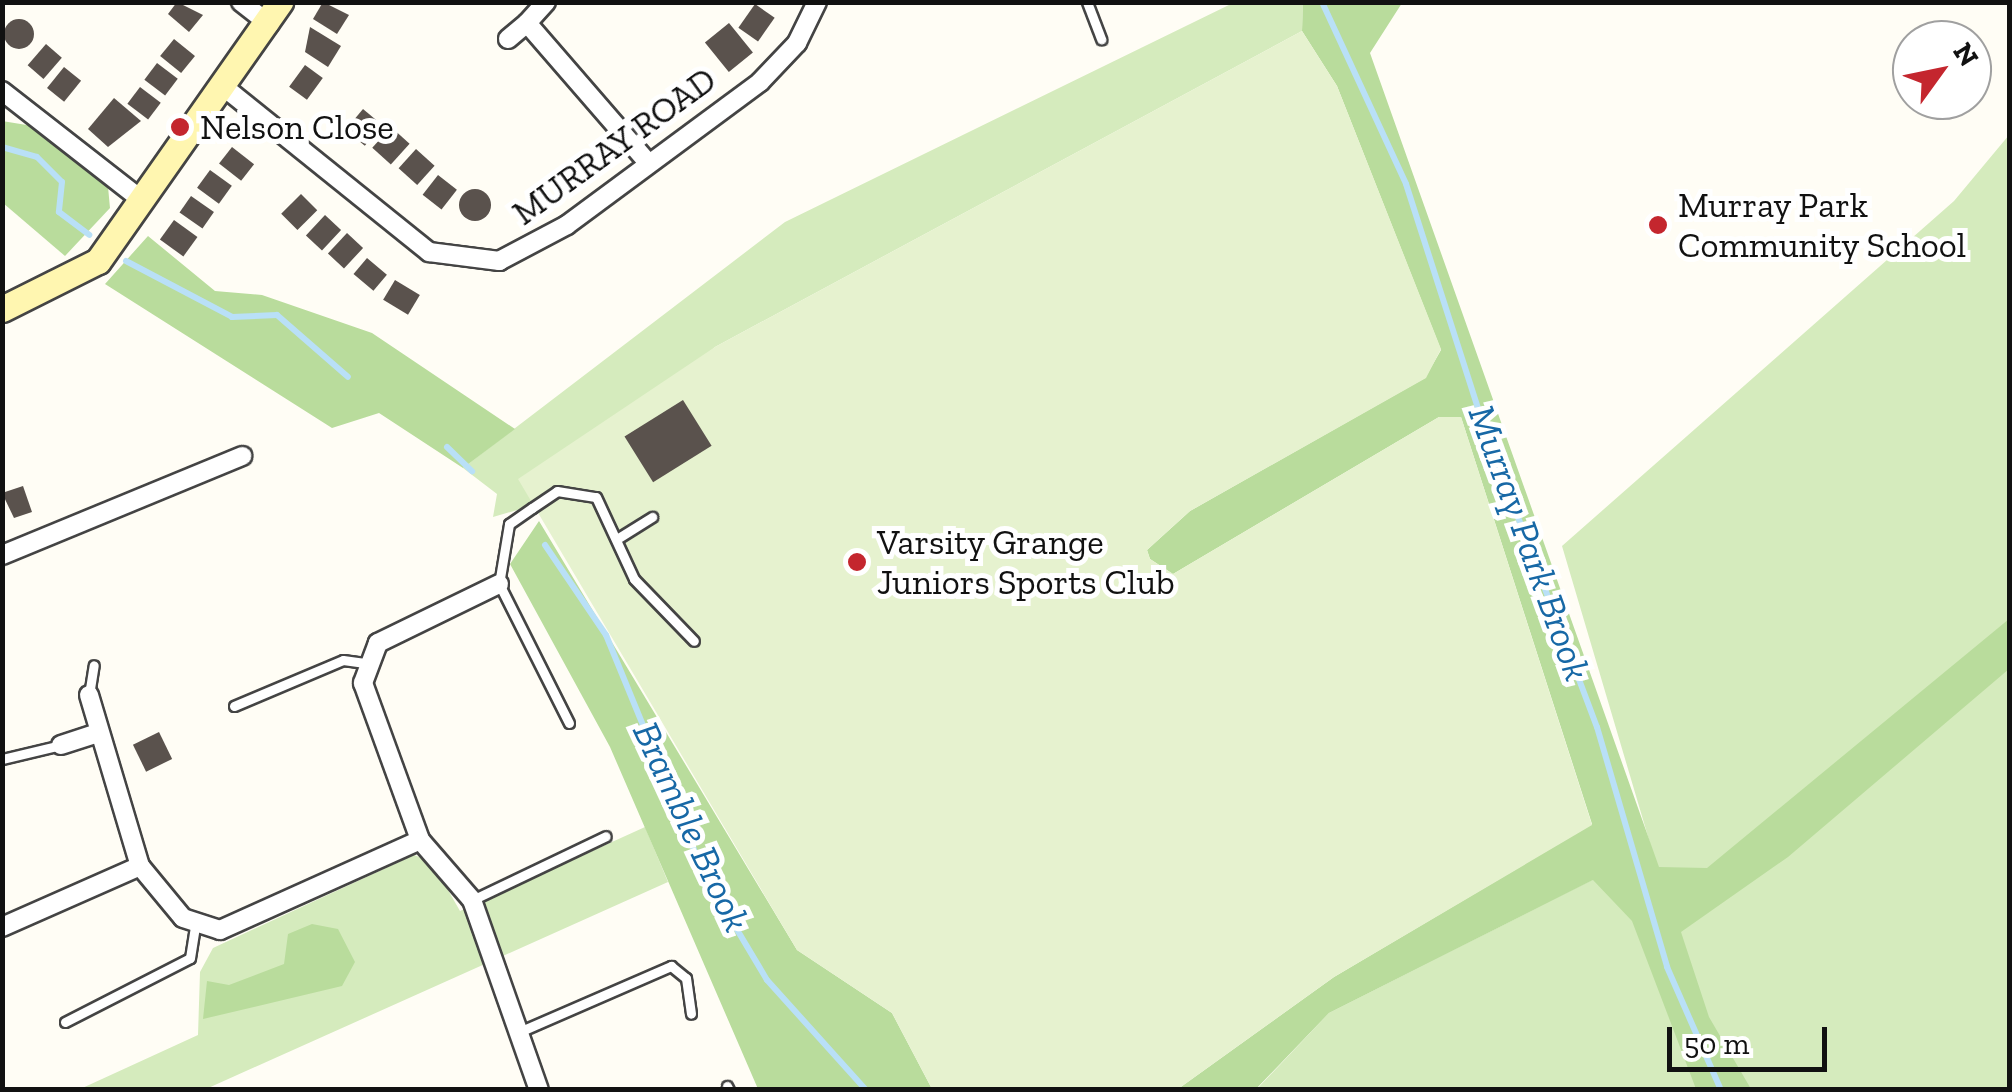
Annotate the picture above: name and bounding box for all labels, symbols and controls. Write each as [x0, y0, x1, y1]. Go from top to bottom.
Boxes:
north arrow [1892, 20, 1992, 120]
text: N [1946, 37, 1986, 72]
street label: MURRAY ROAD [504, 58, 724, 234]
place label: Nelson Close [200, 106, 394, 148]
marker: Nelson Close [169, 116, 191, 138]
place label: Murray Park Community School [1678, 184, 1967, 266]
marker: Murray Park Community School [1647, 214, 1669, 236]
water label: Murray Park Brook [1458, 399, 1600, 687]
place label: Varsity Grange Juniors Sports Club [877, 521, 1175, 603]
marker: Varsity Grange Juniors Sports Club [846, 551, 868, 573]
water label: Bramble Brook [623, 715, 759, 939]
scale bar [1672, 1007, 1832, 1069]
text: 50 m [1684, 1026, 1749, 1062]

